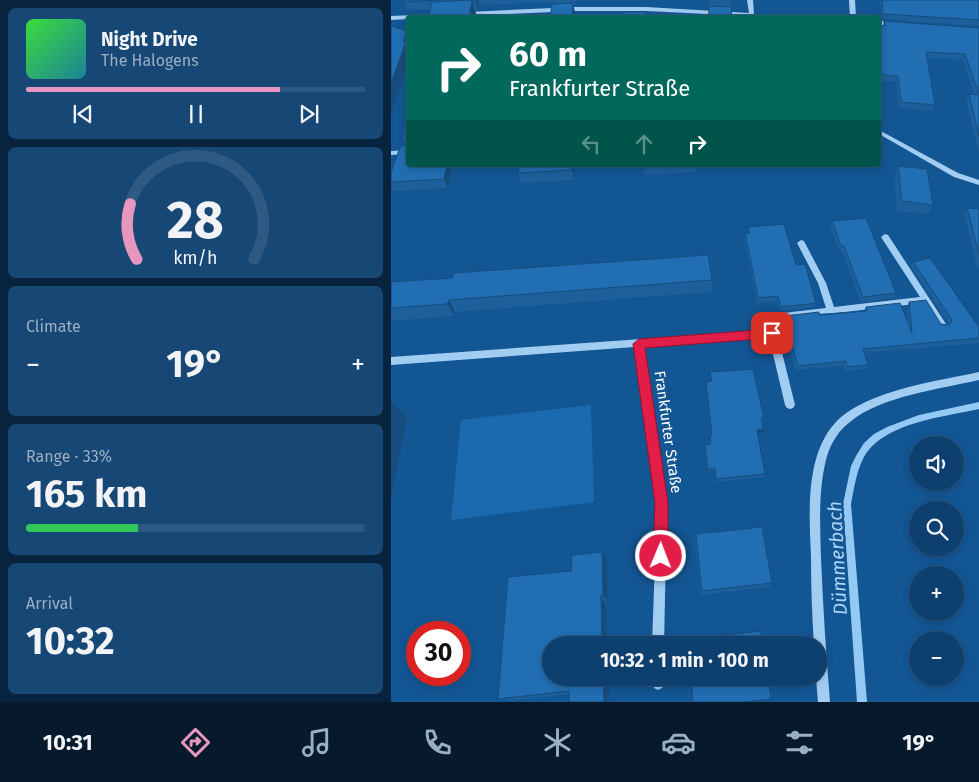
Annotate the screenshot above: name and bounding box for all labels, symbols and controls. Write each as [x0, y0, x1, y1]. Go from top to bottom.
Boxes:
text: Night Drive [101, 28, 198, 51]
text: 60 m [509, 33, 587, 75]
icon: right [426, 35, 491, 100]
text: The Halogens [101, 51, 199, 70]
text: Frankfurter Straße [509, 75, 690, 102]
icon: previous [69, 100, 97, 128]
icon: pause [182, 100, 210, 128]
icon: next [295, 100, 323, 128]
icon: left [577, 130, 605, 158]
icon: ahead [630, 130, 658, 158]
icon: right [683, 130, 711, 158]
text: 28 [167, 189, 224, 252]
text: km/h [173, 247, 218, 269]
pin [751, 312, 793, 354]
text: Climate [26, 317, 81, 336]
icon: arrive [758, 319, 786, 347]
text: 19° [166, 341, 225, 387]
text: − [26, 348, 40, 381]
text: + [351, 348, 365, 381]
street label: Frankfurter Straße [650, 370, 686, 494]
map controls [909, 436, 964, 686]
button: sound [909, 436, 964, 491]
text: Range · 33% [26, 447, 112, 466]
text: 165 km [26, 471, 147, 517]
water label: Dümmerbach [823, 500, 852, 616]
button: search [909, 501, 964, 556]
position arrow [634, 529, 686, 581]
button: + [909, 566, 964, 621]
text: Arrival [26, 594, 73, 613]
text: 10:32 [26, 618, 115, 664]
speed limit sign: 30 [406, 621, 471, 686]
button: − [909, 631, 964, 686]
text: 10:32 · 1 min · 100 m [600, 649, 769, 672]
icon: directions [178, 725, 213, 760]
icon: music [299, 725, 334, 760]
icon: phone [420, 725, 455, 760]
icon: climate [540, 725, 575, 760]
icon: car [661, 725, 696, 760]
icon: filters [782, 725, 817, 760]
text: 10:31 [43, 729, 93, 756]
text: 19° [902, 729, 936, 756]

